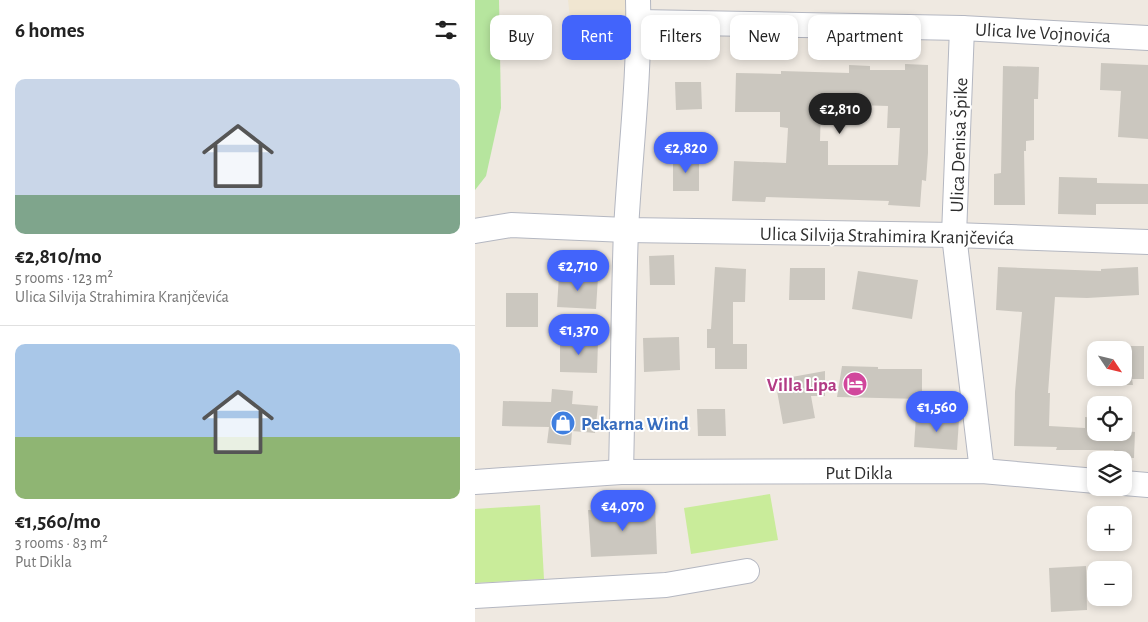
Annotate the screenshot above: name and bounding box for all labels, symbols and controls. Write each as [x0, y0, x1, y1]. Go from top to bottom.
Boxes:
chip: Buy [490, 15, 552, 60]
chip: Rent [562, 15, 631, 60]
chip: Filters [641, 15, 720, 60]
chip: New [730, 15, 798, 60]
chip: Apartment [808, 15, 921, 60]
icon: filters [432, 16, 460, 44]
text: 6 homes [15, 20, 85, 41]
street label: Ulica Ive Vojnovića [974, 20, 1112, 47]
street label: Ulica Denisa Špike [946, 77, 971, 213]
pin: €2,810 [799, 92, 881, 135]
text: €2,810 [820, 101, 860, 117]
icon: home [193, 111, 283, 201]
pin: €2,820 [645, 132, 727, 174]
text: €2,820 [665, 140, 707, 156]
street label: Ulica Silvija Strahimira Kranjčevića [760, 225, 1014, 248]
text: €2,810/mo [15, 246, 102, 267]
pin: €2,710 [537, 250, 619, 292]
text: €2,710 [558, 258, 598, 274]
text: 5 rooms · 123 m² [15, 270, 113, 286]
text: Ulica Silvija Strahimira Kranjčevića [15, 289, 229, 305]
pin: €1,370 [538, 314, 620, 356]
text: €1,370 [559, 322, 599, 338]
north arrow [1087, 341, 1133, 386]
map controls [1087, 341, 1132, 606]
hotel icon: Villa Lipa [842, 371, 868, 397]
place label: Villa Lipa [767, 376, 837, 395]
icon: home [193, 377, 283, 467]
pin: €1,560 [896, 390, 978, 433]
button: locate [1087, 396, 1132, 441]
text: €1,560 [917, 399, 957, 415]
shop icon: Pekarna Wind [550, 410, 576, 436]
place label: Pekarna Wind [581, 415, 689, 434]
button: layers [1087, 451, 1132, 496]
street label: Put Dikla [825, 464, 893, 483]
pin: €4,070 [582, 490, 664, 532]
text: €4,070 [602, 498, 644, 514]
button: + [1087, 506, 1132, 551]
text: €1,560/mo [15, 511, 101, 532]
text: 3 rooms · 83 m² [15, 535, 108, 551]
text: Put Dikla [15, 554, 72, 570]
button: − [1087, 561, 1132, 606]

